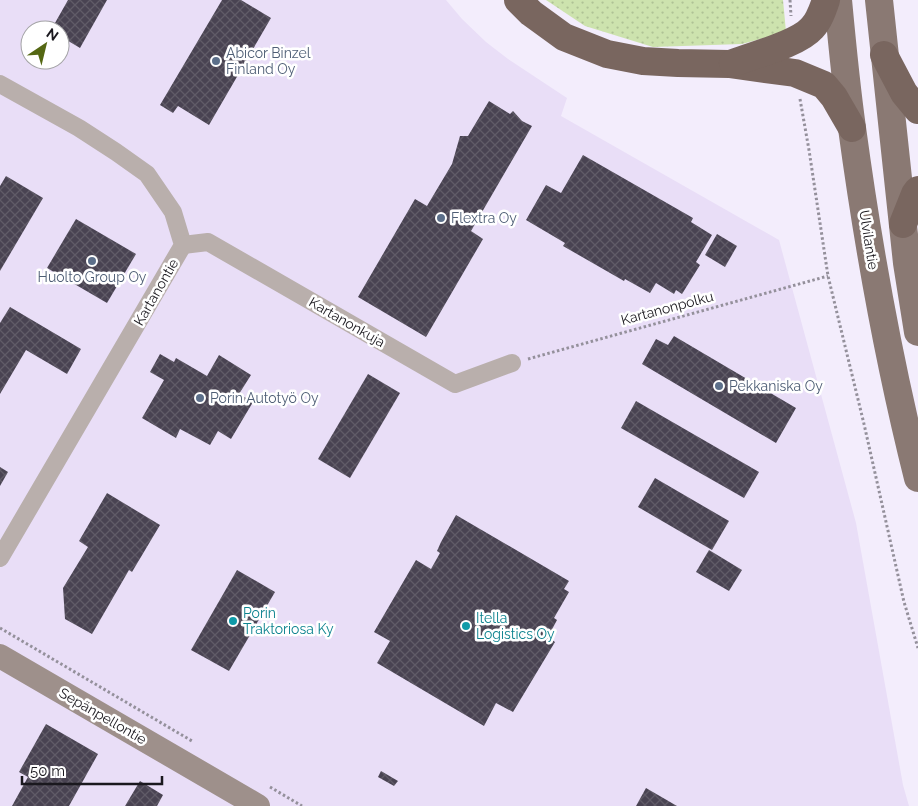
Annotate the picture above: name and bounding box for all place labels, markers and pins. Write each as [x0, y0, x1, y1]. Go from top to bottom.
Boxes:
place label: Abicor Binzel Finland Oy [226, 45, 311, 77]
marker: Abicor Binzel Finland Oy [210, 55, 222, 67]
place label: Flextra Oy [451, 210, 517, 226]
marker: Flextra Oy [435, 212, 447, 224]
marker: Huolto Group Oy [86, 255, 98, 267]
place label: Huolto Group Oy [38, 269, 147, 285]
place label: Pekkaniska Oy [729, 378, 823, 394]
marker: Pekkaniska Oy [713, 380, 725, 392]
place label: Porin Autotyö Oy [210, 390, 319, 406]
marker: Porin Autotyö Oy [194, 392, 206, 404]
place label: Porin Traktoriosa Ky [243, 605, 334, 637]
place label: Itella Logistics Oy [476, 610, 555, 642]
marker: Porin Traktoriosa Ky [227, 615, 239, 627]
marker: Itella Logistics Oy [460, 620, 472, 632]

